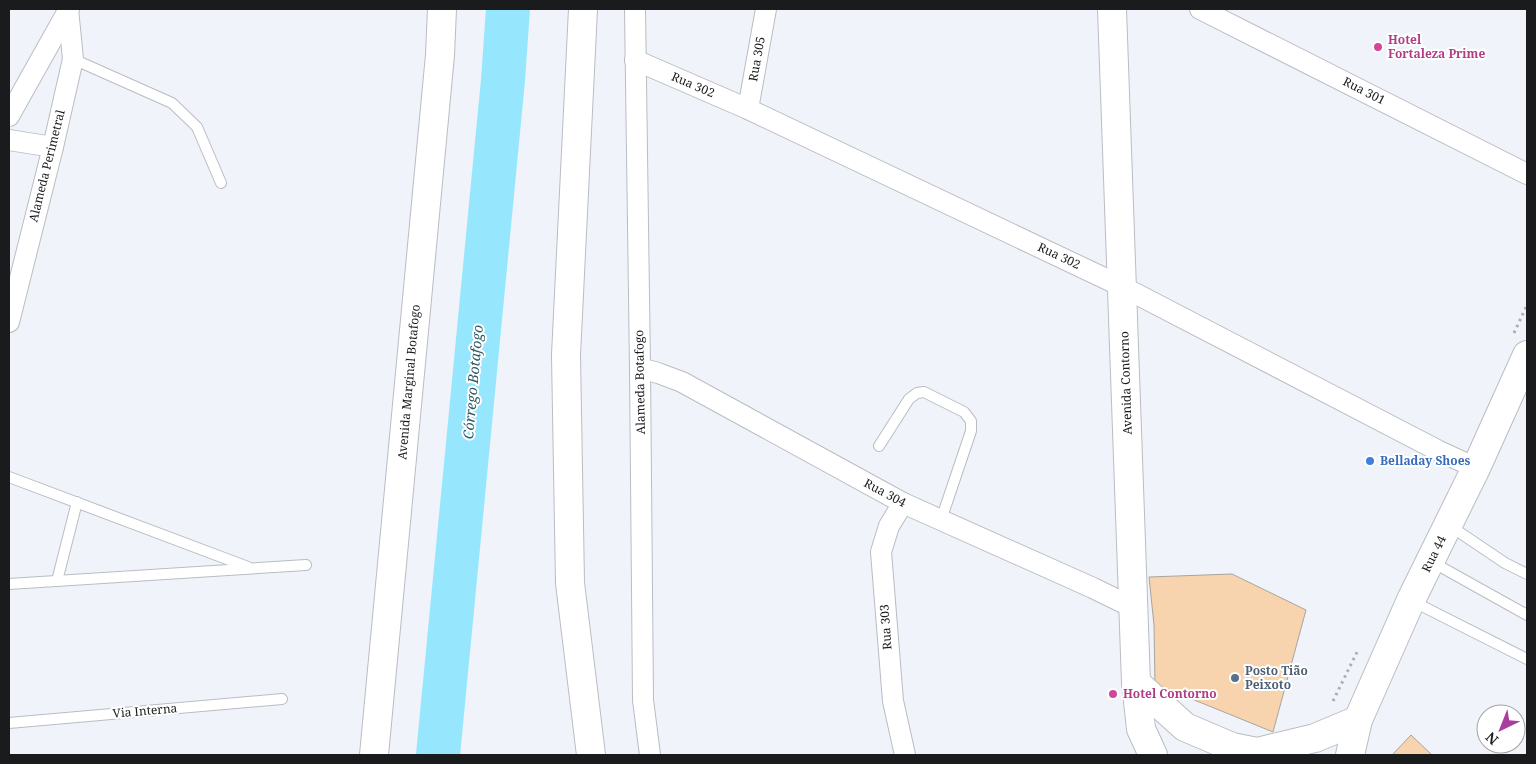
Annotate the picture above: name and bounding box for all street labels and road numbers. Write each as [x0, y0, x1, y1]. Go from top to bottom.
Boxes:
street label: Rua 305 [744, 35, 769, 83]
street label: Rua 302 [669, 68, 717, 101]
street label: Rua 301 [1340, 73, 1388, 108]
street label: Alameda Perimetral [24, 108, 69, 224]
street label: Rua 302 [1035, 238, 1083, 273]
street label: Avenida Marginal Botafogo [393, 304, 424, 460]
street label: Alameda Botafogo [630, 330, 649, 434]
street label: Avenida Contorno [1115, 331, 1136, 435]
street label: Rua 304 [861, 474, 910, 511]
street label: Rua 44 [1417, 532, 1450, 575]
street label: Rua 303 [875, 603, 896, 650]
street label: Via Interna [112, 699, 178, 722]

